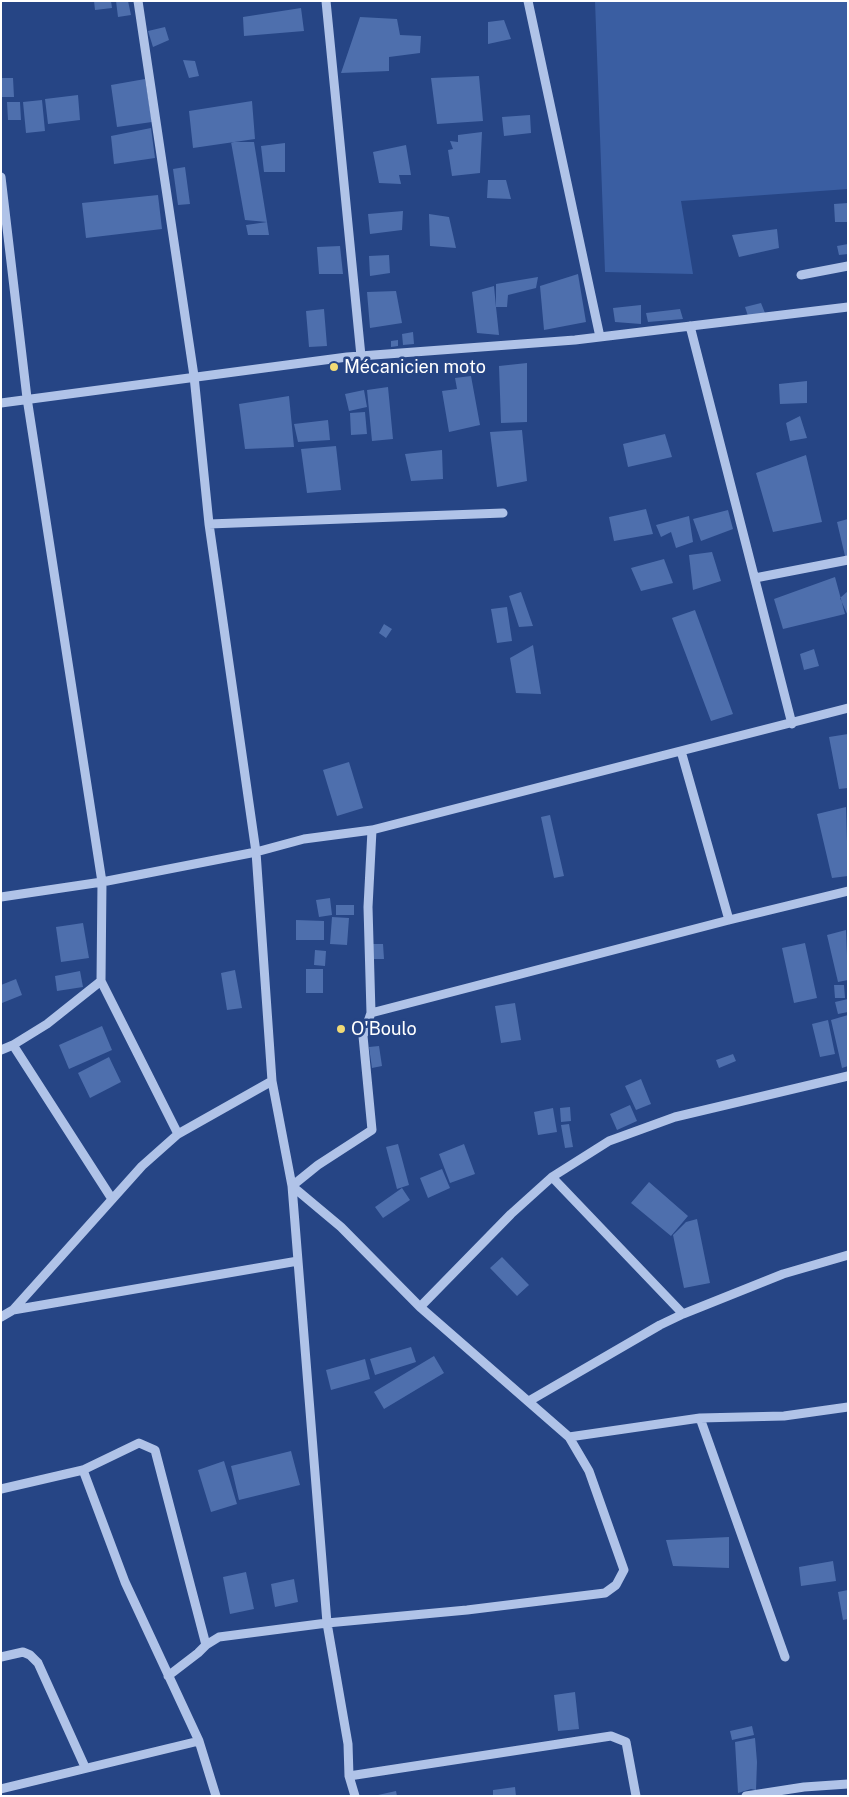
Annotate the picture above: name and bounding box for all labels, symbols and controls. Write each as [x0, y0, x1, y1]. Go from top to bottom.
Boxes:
place label: Mécanicien moto [344, 356, 486, 378]
marker: Mécanicien moto [328, 361, 340, 373]
place label: O'Boulo [351, 1018, 417, 1040]
marker: O'Boulo [335, 1023, 347, 1035]

